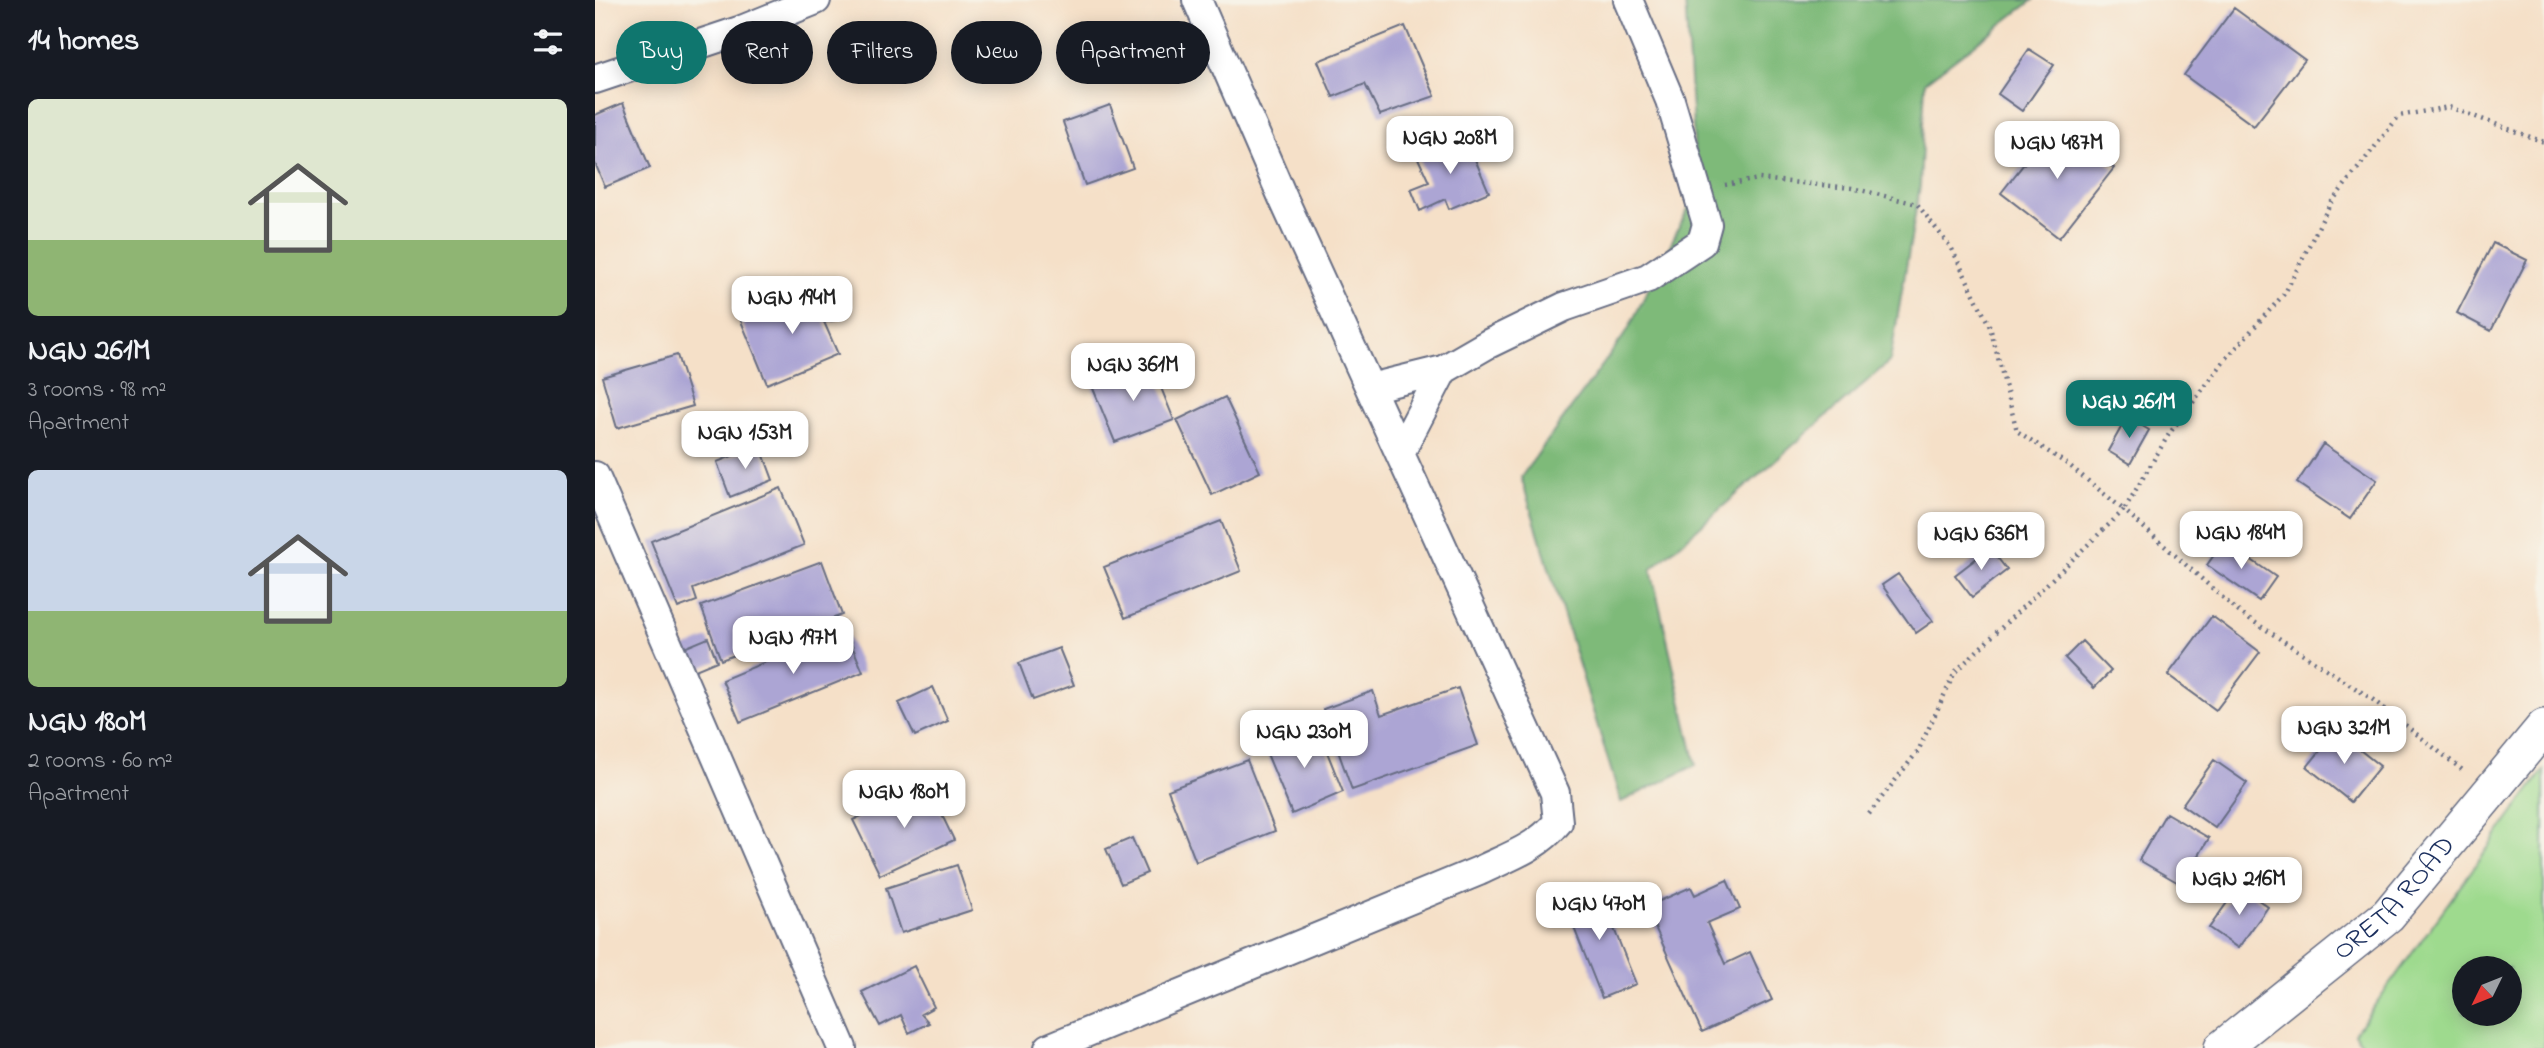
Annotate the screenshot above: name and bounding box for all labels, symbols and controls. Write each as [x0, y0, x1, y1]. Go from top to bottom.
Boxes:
text: 14 homes [28, 20, 139, 64]
chip: Buy [616, 21, 707, 84]
chip: Rent [721, 21, 813, 84]
chip: Filters [827, 21, 937, 84]
chip: New [951, 21, 1042, 84]
chip: Apartment [1056, 21, 1210, 84]
icon: filters [529, 23, 567, 61]
pin: NGN 208M [1378, 116, 1522, 176]
text: NGN 208M [1402, 122, 1498, 155]
pin: NGN 487M [1985, 122, 2129, 181]
text: NGN 487M [2011, 127, 2103, 160]
icon: home [235, 145, 361, 271]
pin: NGN 194M [720, 276, 864, 336]
text: NGN 194M [748, 282, 836, 315]
text: NGN 261M [28, 330, 151, 374]
pin: NGN 361M [1061, 344, 1205, 403]
text: NGN 361M [1087, 349, 1179, 382]
text: 3 rooms · 98 m² [28, 374, 166, 407]
pin: NGN 261M [2057, 380, 2201, 440]
text: NGN 261M [2082, 386, 2176, 419]
text: Apartment [28, 407, 129, 440]
pin: NGN 153M [673, 412, 817, 471]
text: NGN 153M [697, 417, 793, 450]
pin: NGN 636M [1909, 512, 2053, 572]
pin: NGN 184M [2169, 512, 2313, 571]
icon: home [235, 516, 361, 642]
text: NGN 184M [2196, 517, 2286, 550]
text: NGN 636M [1934, 518, 2028, 551]
pin: NGN 197M [721, 616, 865, 676]
text: NGN 197M [749, 622, 837, 655]
text: NGN 180M [28, 701, 147, 745]
pin: NGN 321M [2272, 706, 2416, 766]
pin: NGN 230M [1232, 710, 1376, 770]
text: NGN 321M [2297, 712, 2391, 745]
text: NGN 230M [1256, 716, 1352, 749]
text: 2 rooms · 60 m² [28, 745, 173, 778]
pin: NGN 180M [832, 770, 976, 830]
text: NGN 180M [858, 776, 950, 809]
text: Apartment [28, 778, 129, 811]
street label: ORETA ROAD [2325, 827, 2466, 971]
pin: NGN 216M [2167, 858, 2311, 917]
text: NGN 216M [2192, 863, 2286, 896]
pin: NGN 470M [1527, 883, 1671, 942]
text: NGN 470M [1552, 888, 1646, 921]
north arrow [2452, 956, 2522, 1026]
map controls [2452, 956, 2522, 1026]

